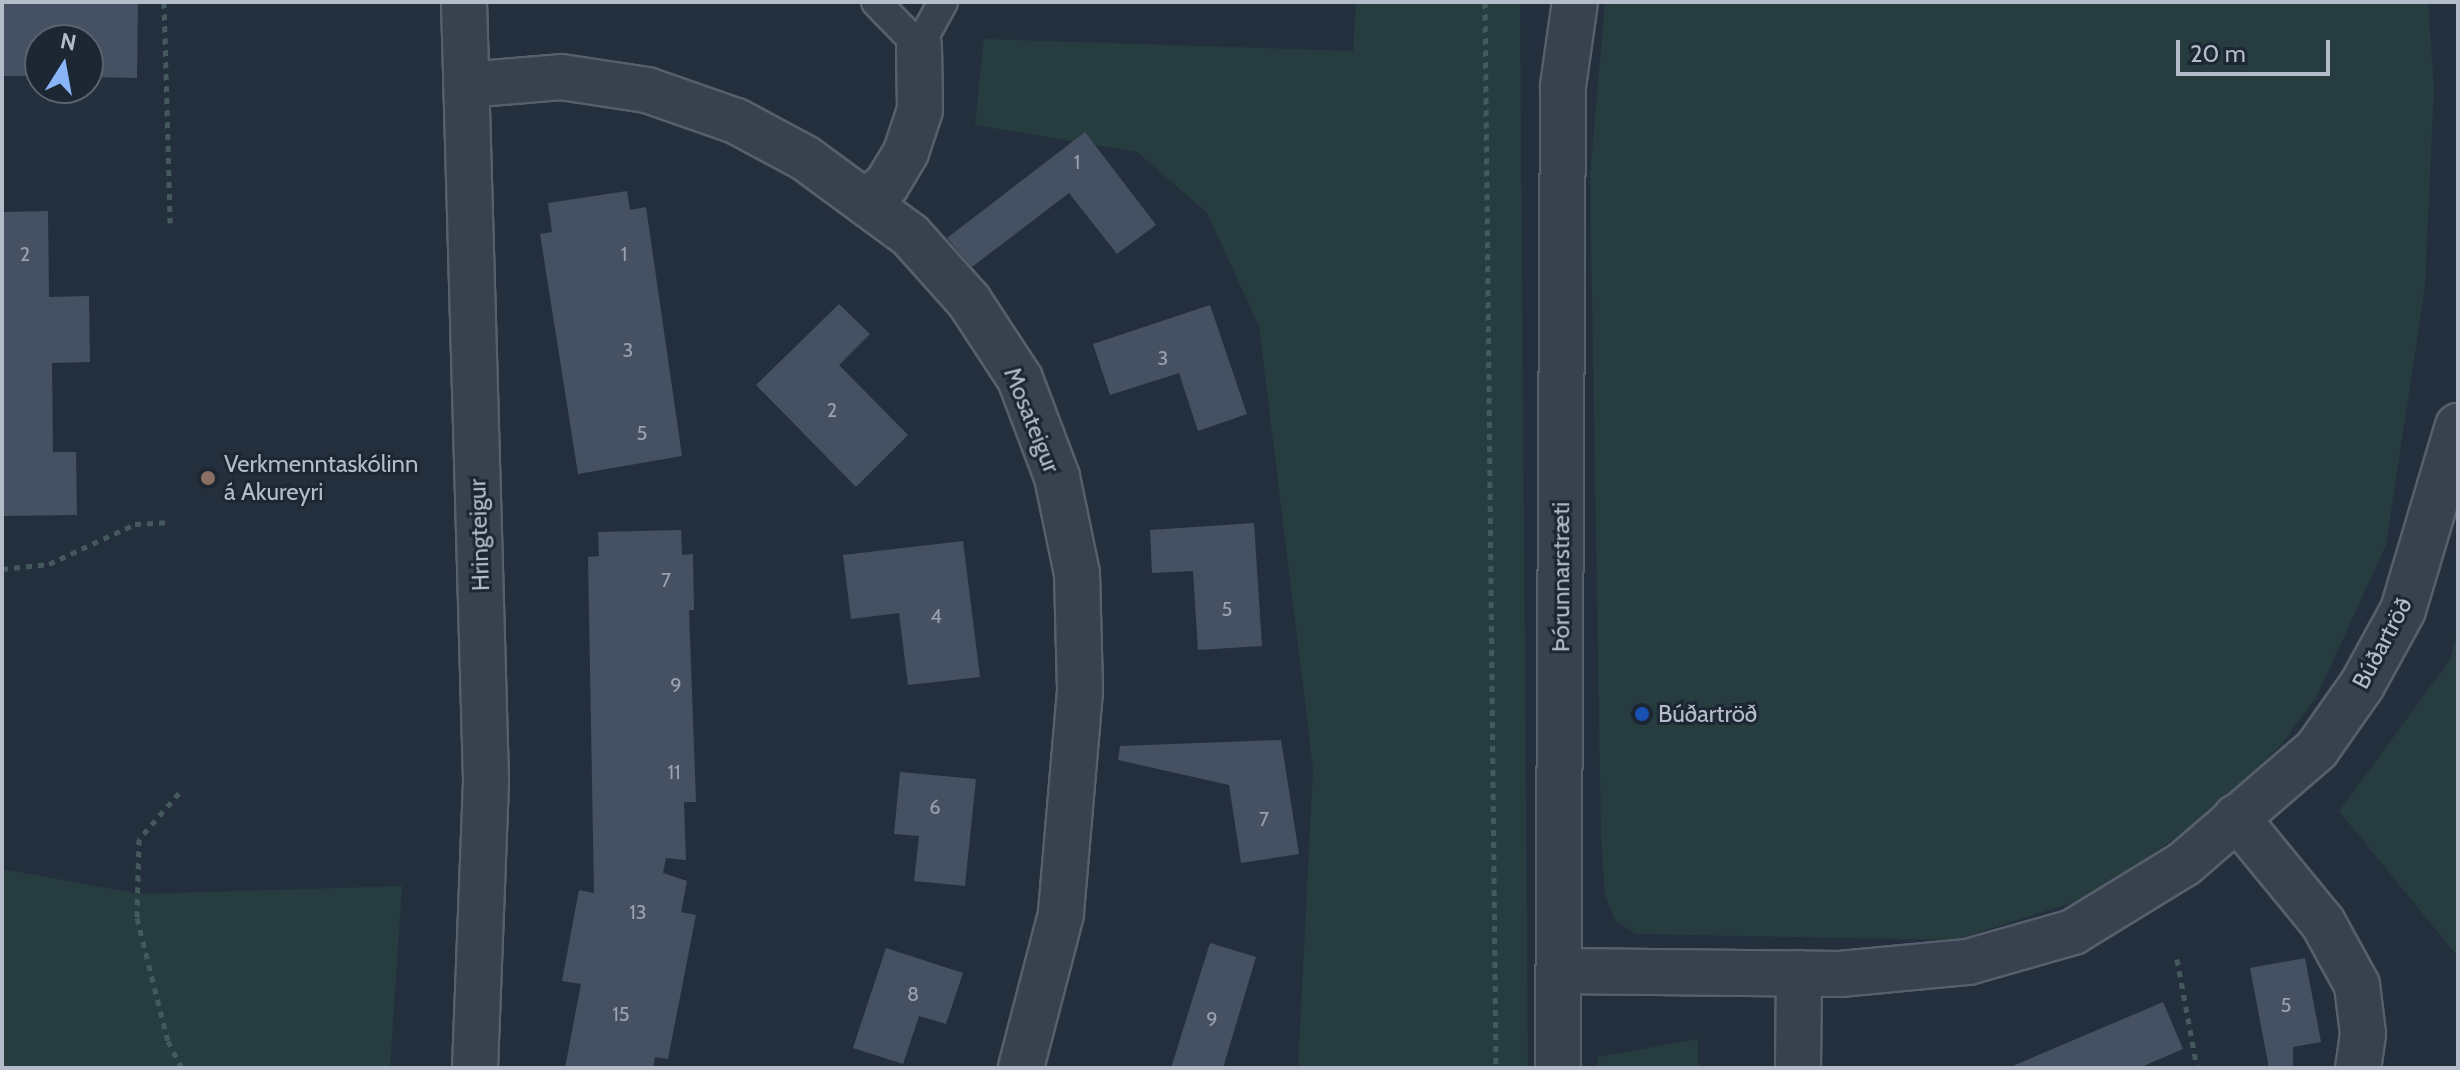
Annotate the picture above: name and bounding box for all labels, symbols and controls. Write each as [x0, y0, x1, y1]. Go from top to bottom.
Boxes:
north arrow [24, 24, 104, 104]
scale bar [2180, 24, 2334, 74]
text: N [58, 27, 79, 57]
text: 20 m [2190, 39, 2246, 68]
house number: 1 [1074, 150, 1080, 174]
house number: 2 [20, 242, 30, 266]
house number: 1 [621, 242, 627, 266]
house number: 3 [623, 338, 633, 362]
house number: 3 [1158, 346, 1168, 370]
street label: Mosateigur [998, 363, 1066, 477]
house number: 2 [827, 398, 837, 422]
house number: 5 [637, 421, 647, 445]
place label: Verkmenntaskólinn á Akureyri [224, 450, 418, 506]
marker: Verkmenntaskólinn á Akureyri [199, 469, 217, 487]
street label: Hringteigur [463, 478, 495, 592]
street label: Þórunnarstræti [1547, 502, 1575, 652]
house number: 7 [661, 568, 671, 592]
street label: Búðartröð [2346, 592, 2418, 694]
house number: 5 [1222, 597, 1232, 621]
house number: 4 [930, 604, 942, 628]
house number: 9 [670, 673, 682, 697]
place label: Búðartröð [1658, 700, 1757, 728]
marker: Búðartröð [1633, 705, 1651, 723]
house number: 11 [667, 760, 681, 784]
house number: 6 [929, 795, 941, 819]
house number: 7 [1259, 807, 1269, 831]
house number: 13 [629, 900, 647, 924]
house number: 8 [907, 982, 919, 1006]
house number: 5 [2281, 993, 2291, 1017]
house number: 15 [612, 1002, 630, 1026]
house number: 9 [1206, 1007, 1218, 1031]

